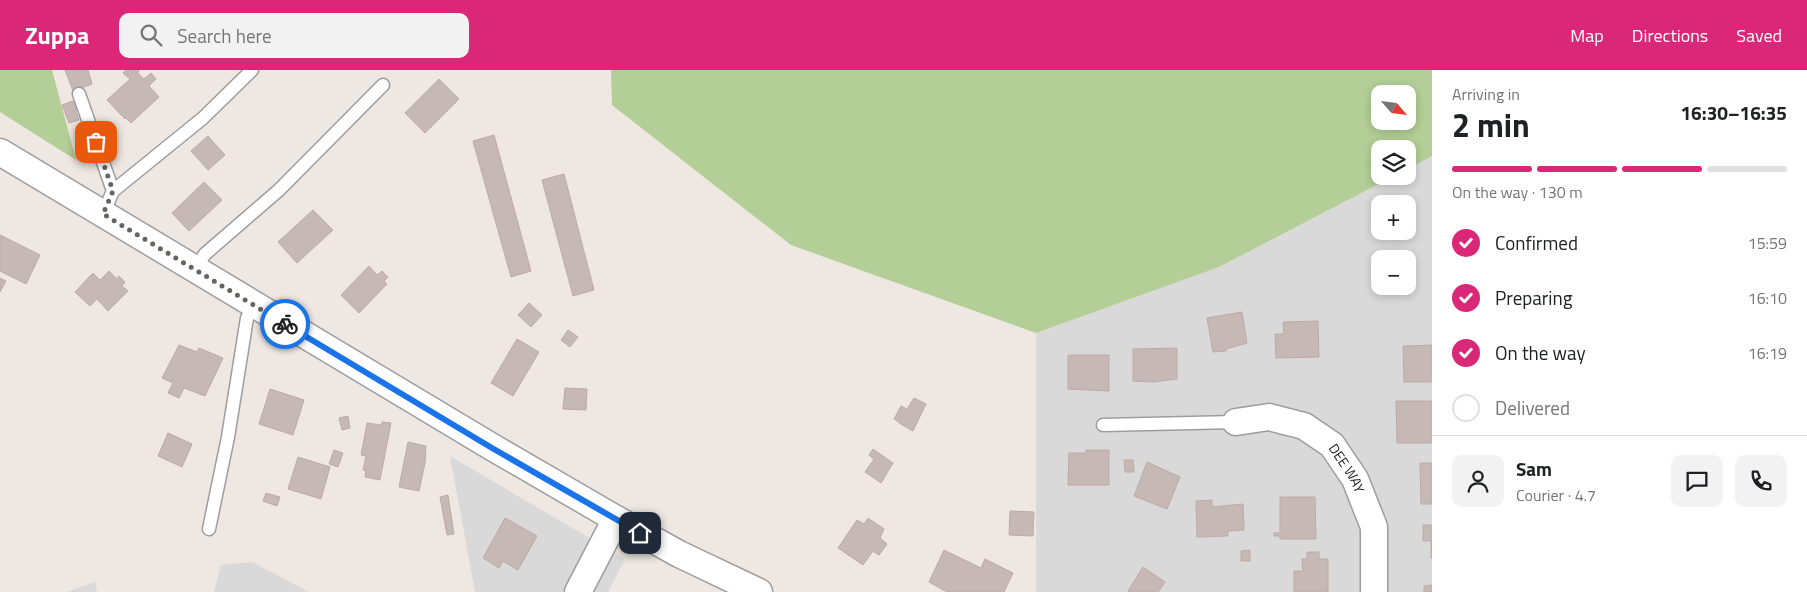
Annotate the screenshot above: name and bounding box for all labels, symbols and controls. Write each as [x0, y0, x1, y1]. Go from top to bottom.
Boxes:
search box [119, 13, 469, 58]
text: Zuppa [25, 17, 89, 53]
icon: search [137, 21, 165, 49]
text: Search here [177, 21, 271, 50]
text: Map [1570, 22, 1604, 49]
text: Directions [1632, 22, 1708, 49]
text: Saved [1736, 22, 1782, 49]
text: Arriving in [1452, 82, 1520, 106]
north arrow [1371, 85, 1416, 130]
map controls [1371, 85, 1416, 295]
text: 16:30–16:35 [1680, 98, 1787, 127]
text: 2 min [1452, 101, 1530, 149]
pin [75, 121, 117, 163]
icon: bag [82, 128, 110, 156]
button: layers [1371, 140, 1416, 185]
text: On the way · 130 m [1452, 180, 1583, 204]
button: + [1371, 195, 1416, 240]
text: Confirmed [1495, 228, 1578, 257]
icon: check [1452, 229, 1480, 257]
text: 15:59 [1748, 231, 1787, 255]
button: − [1371, 250, 1416, 295]
text: Preparing [1495, 283, 1572, 312]
icon: check [1452, 284, 1480, 312]
text: 16:10 [1748, 286, 1787, 310]
courier [260, 299, 310, 349]
icon: bike [271, 310, 299, 338]
text: On the way [1495, 338, 1586, 367]
icon: check [1452, 339, 1480, 367]
text: 16:19 [1748, 341, 1787, 365]
text: Delivered [1495, 393, 1570, 422]
street label: DEE WAY [1324, 439, 1371, 496]
text: Sam [1516, 454, 1552, 483]
button: person [1452, 455, 1504, 507]
button: chat [1671, 455, 1723, 507]
button: phone [1735, 455, 1787, 507]
text: Courier · 4.7 [1516, 483, 1596, 507]
pin [619, 512, 661, 554]
icon: home [626, 519, 654, 547]

